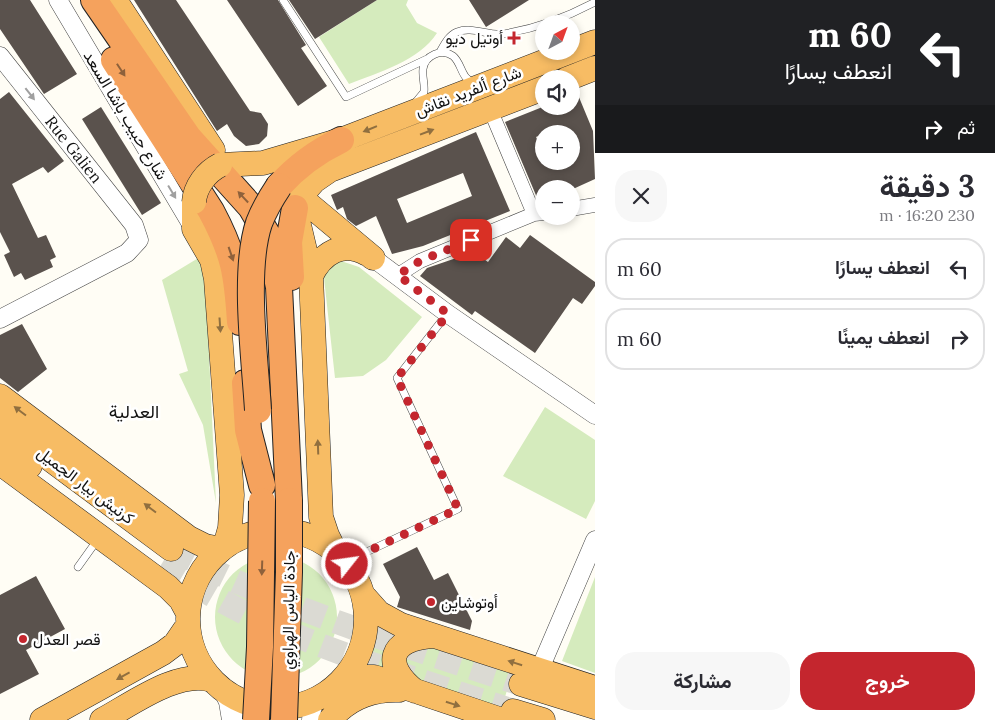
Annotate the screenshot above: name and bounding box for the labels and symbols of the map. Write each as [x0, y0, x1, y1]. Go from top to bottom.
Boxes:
north arrow [535, 15, 580, 60]
place label: أوتيل ديو [445, 28, 503, 49]
marker: أوتيل ديو [507, 31, 521, 45]
street label: شارع حبيب باشا السعد [78, 47, 172, 184]
street label: شارع ألفريد نقاش [412, 62, 525, 122]
one-way arrow [116, 64, 126, 77]
one-way arrow [25, 87, 36, 100]
street label: Rue Galien [41, 112, 107, 187]
one-way arrow [363, 125, 377, 133]
one-way arrow [420, 128, 435, 136]
one-way arrow [168, 186, 177, 199]
one-way arrow [237, 191, 249, 203]
pin [450, 219, 492, 261]
one-way arrow [228, 247, 235, 262]
one-way arrow [216, 317, 224, 333]
district label: العدلية [109, 400, 159, 423]
one-way arrow [13, 406, 27, 416]
one-way arrow [313, 439, 321, 455]
street label: كرنيش بيار الجميل [33, 442, 139, 529]
one-way arrow [143, 503, 157, 513]
position arrow [320, 537, 372, 589]
street label: جادة الياس الهراوي [277, 550, 303, 670]
one-way arrow [258, 560, 266, 576]
place label: أوتوشاين [441, 592, 498, 613]
marker: أوتوشاين [425, 596, 437, 608]
place label: قصر العدل [33, 629, 101, 650]
marker: قصر العدل [17, 633, 29, 645]
one-way arrow [507, 659, 522, 667]
one-way arrow [116, 672, 131, 680]
one-way arrow [446, 700, 461, 708]

